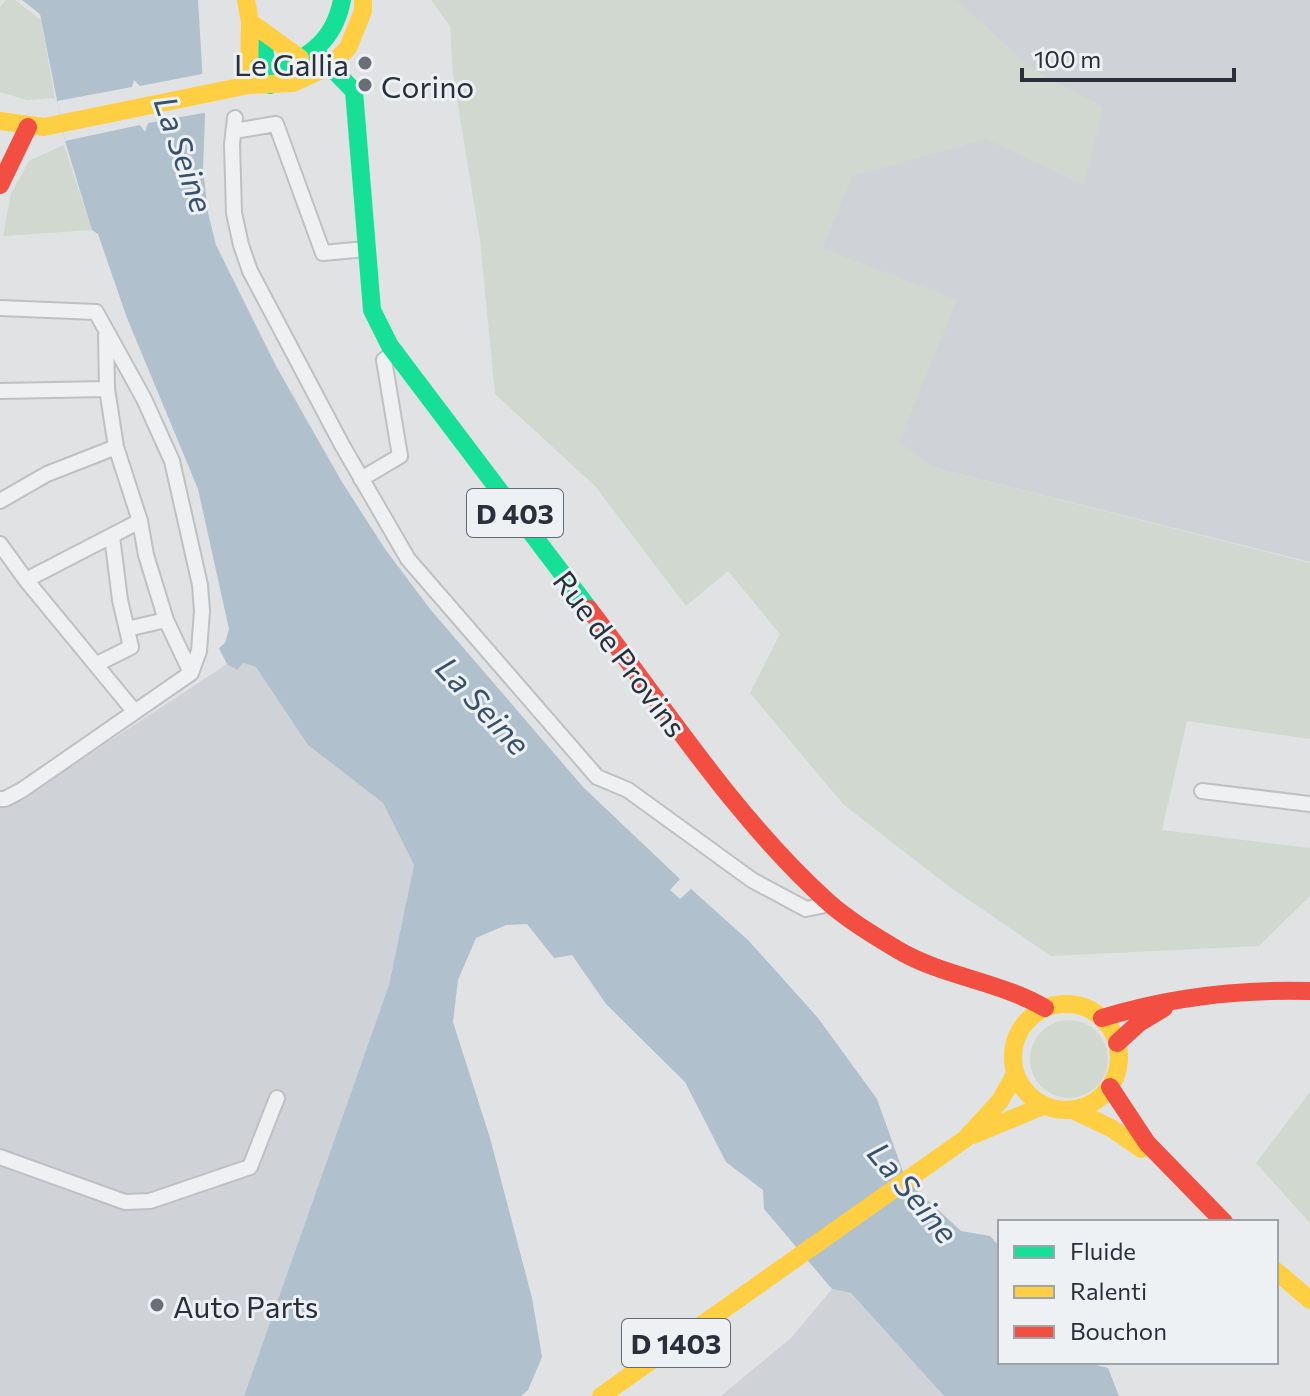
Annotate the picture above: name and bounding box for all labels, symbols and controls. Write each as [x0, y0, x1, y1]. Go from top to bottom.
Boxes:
scale bar [1022, 32, 1234, 82]
text: 100 m [1034, 44, 1101, 73]
place label: Le Gallia [234, 45, 349, 82]
marker: Le Gallia [356, 54, 374, 72]
place label: Corino [381, 67, 474, 104]
marker: Corino [356, 76, 374, 94]
water label: La Seine [147, 91, 224, 217]
road number: D 403 [467, 489, 563, 537]
street label: Rue de Provins [546, 562, 696, 744]
water label: La Seine [428, 647, 540, 763]
water label: La Seine [860, 1133, 968, 1251]
legend [998, 1220, 1278, 1364]
text: Fluide [1070, 1236, 1136, 1265]
text: Ralenti [1070, 1276, 1147, 1305]
place label: Auto Parts [173, 1287, 318, 1324]
marker: Auto Parts [148, 1296, 166, 1314]
text: Bouchon [1070, 1316, 1167, 1345]
road number: D 1403 [622, 1319, 730, 1367]

